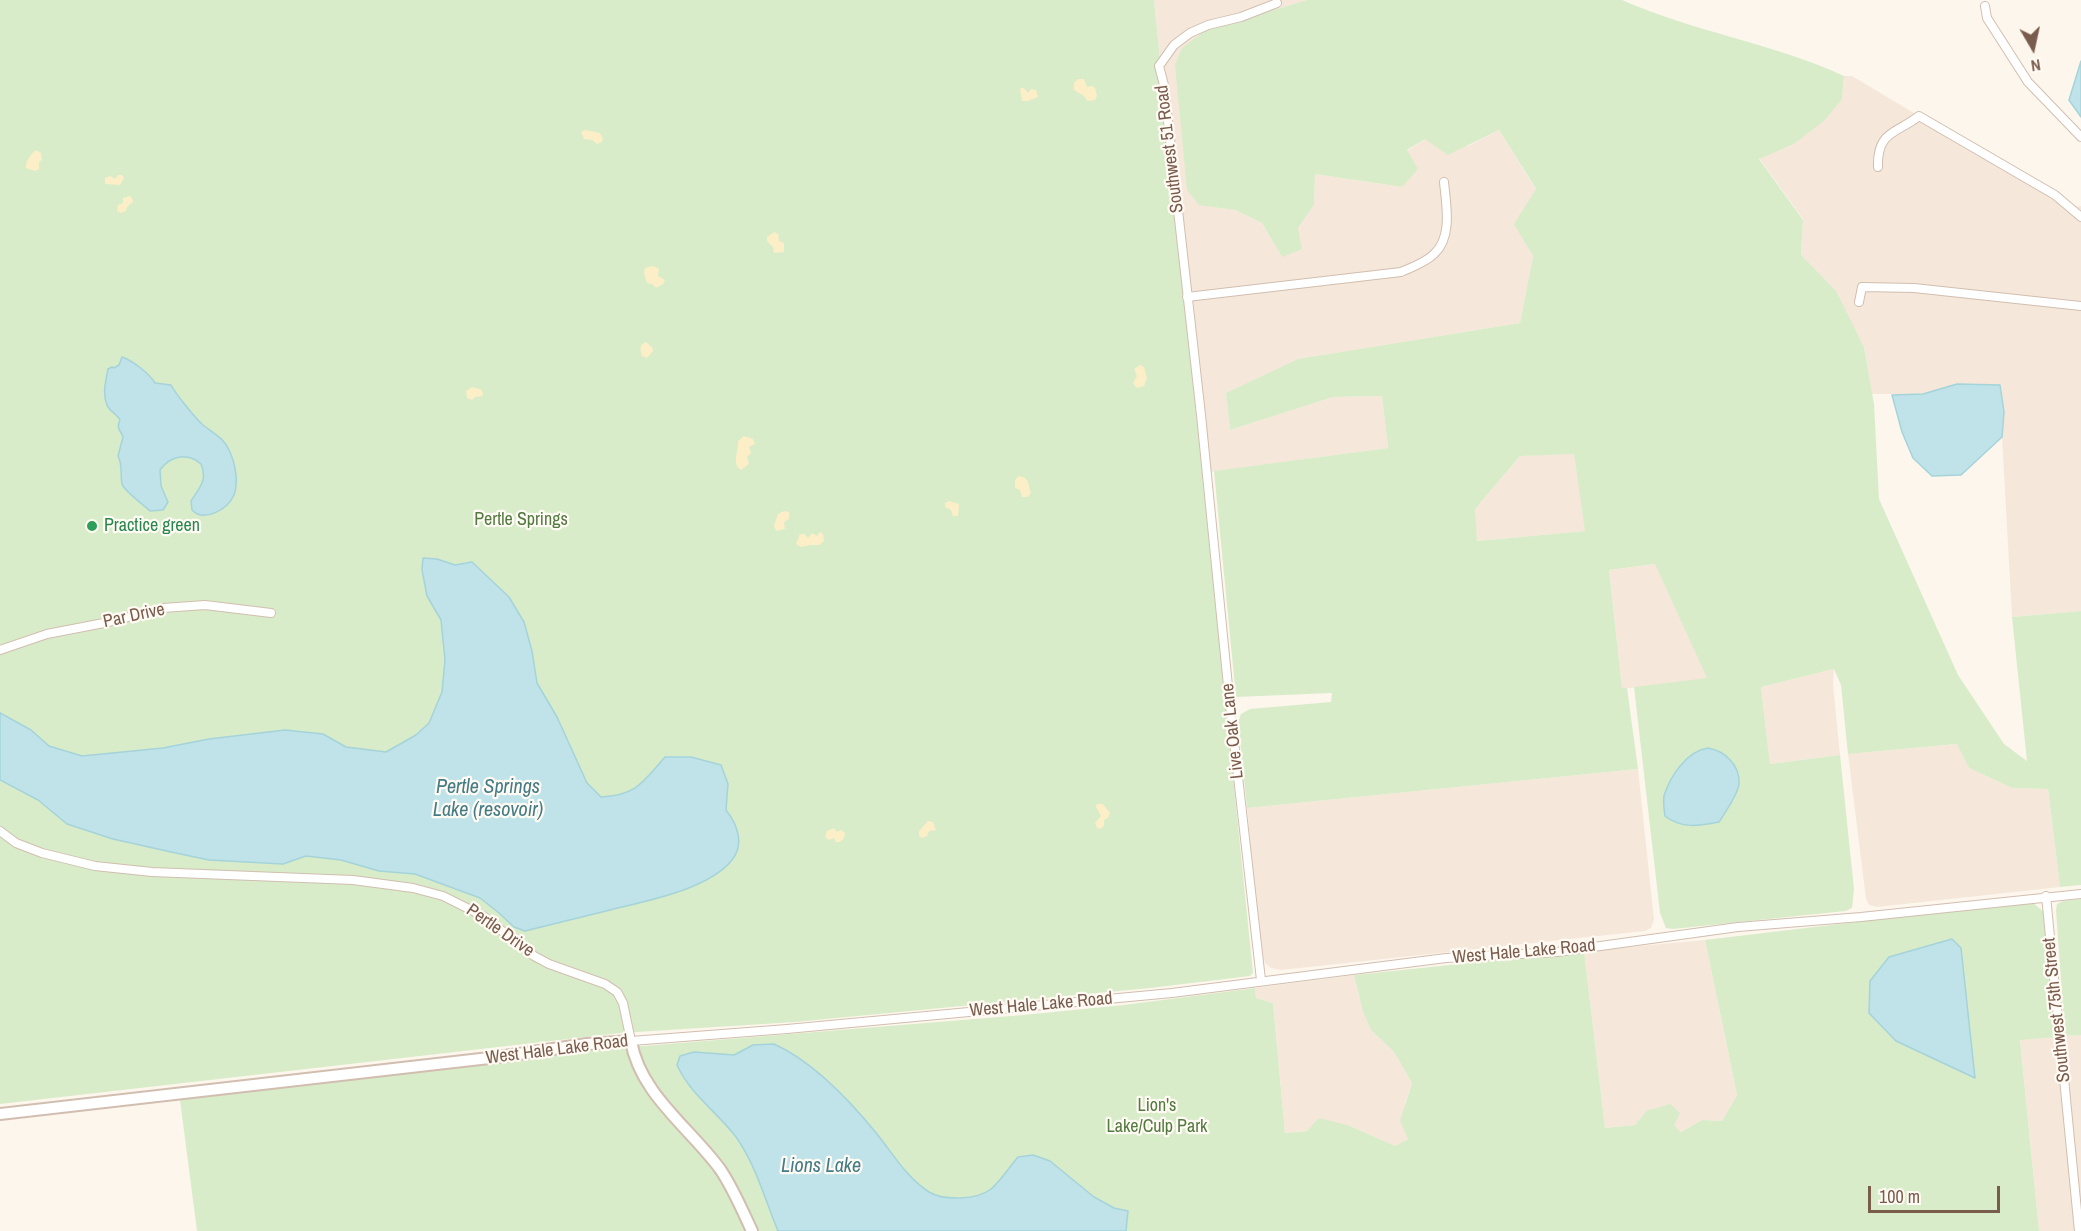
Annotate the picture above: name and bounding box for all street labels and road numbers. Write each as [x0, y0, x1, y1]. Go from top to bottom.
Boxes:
street label: Southwest 51 Road [1151, 84, 1189, 214]
street label: Par Drive [101, 599, 167, 633]
street label: Live Oak Lane [1217, 682, 1249, 780]
street label: Pertle Drive [462, 900, 538, 962]
street label: West Hale Lake Road [1452, 935, 1596, 969]
street label: Southwest 75th Street [2039, 937, 2075, 1083]
street label: West Hale Lake Road [969, 988, 1113, 1022]
street label: West Hale Lake Road [485, 1031, 629, 1069]

